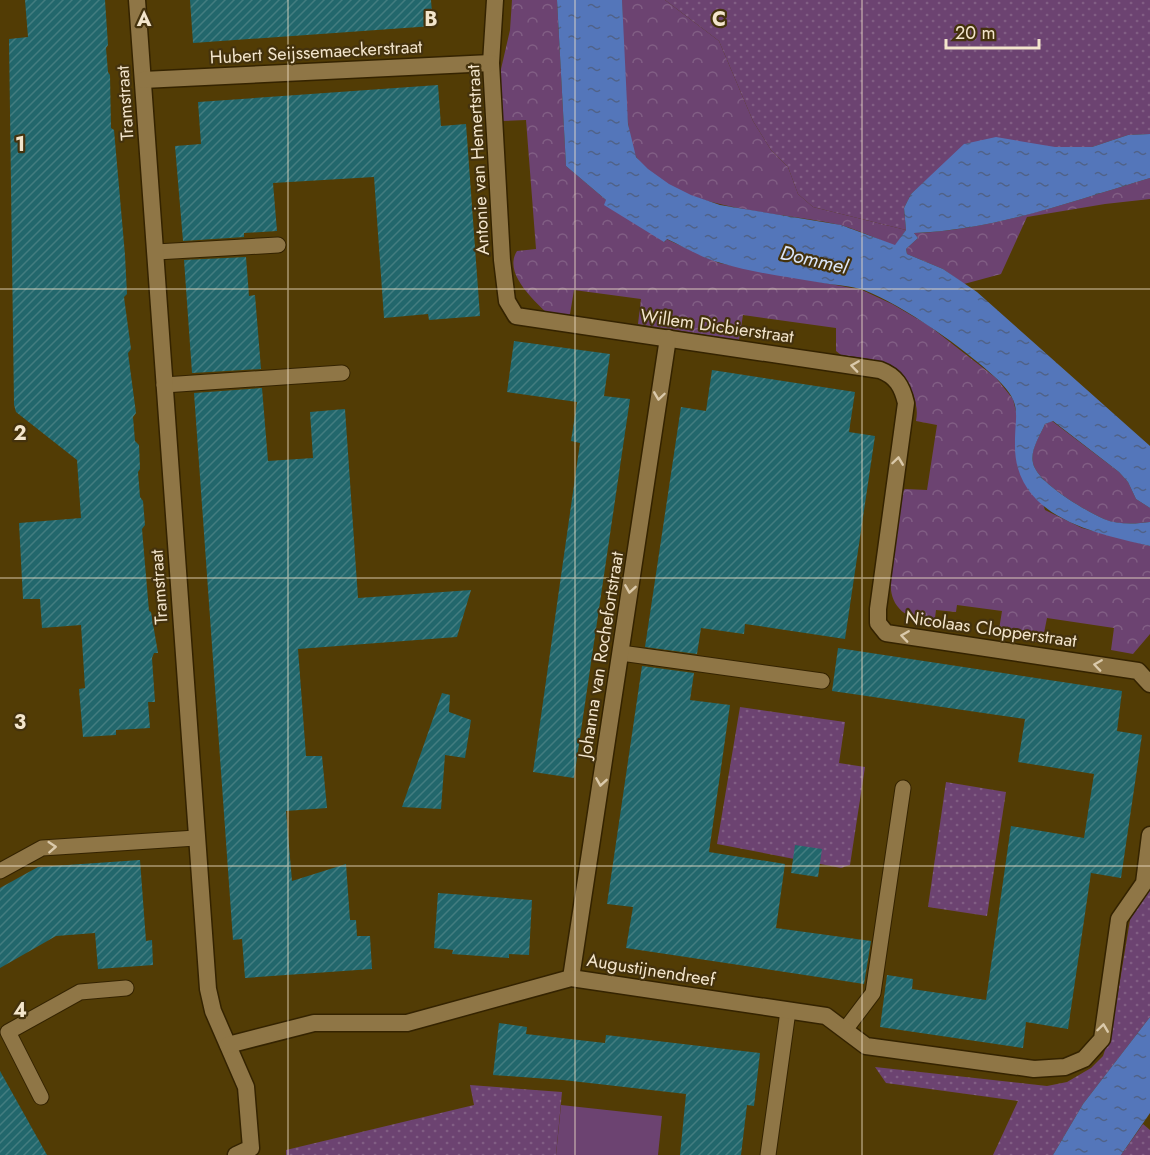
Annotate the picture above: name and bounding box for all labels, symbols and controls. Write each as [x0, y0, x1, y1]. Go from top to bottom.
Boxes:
text: A [136, 5, 152, 34]
text: B [424, 5, 438, 34]
text: C [712, 5, 726, 34]
scale bar [946, 12, 1039, 50]
text: 20 m [955, 20, 995, 46]
street label: Hubert Seijssemaeckerstraat [209, 33, 424, 71]
street label: Antonie van Hemertstraat [460, 63, 496, 256]
street label: Tramstraat [109, 64, 141, 141]
text: 1 [15, 130, 25, 159]
water label: Dommel [777, 238, 852, 282]
street label: Willem Dicbierstraat [639, 302, 796, 350]
one-way arrow [850, 361, 860, 373]
one-way arrow [654, 392, 666, 401]
text: 2 [13, 419, 27, 448]
one-way arrow [891, 457, 903, 466]
street label: Tramstraat [143, 548, 175, 625]
street label: Johanna van Rochefortstraat [572, 549, 630, 762]
one-way arrow [625, 584, 637, 594]
street label: Nicolaas Clopperstraat [904, 604, 1079, 654]
one-way arrow [900, 630, 910, 643]
one-way arrow [1093, 659, 1102, 671]
text: 3 [14, 708, 26, 737]
one-way arrow [596, 777, 608, 786]
one-way arrow [48, 841, 57, 854]
street label: Augustijnendreef [585, 947, 718, 993]
text: 4 [13, 996, 27, 1025]
one-way arrow [1097, 1023, 1109, 1033]

